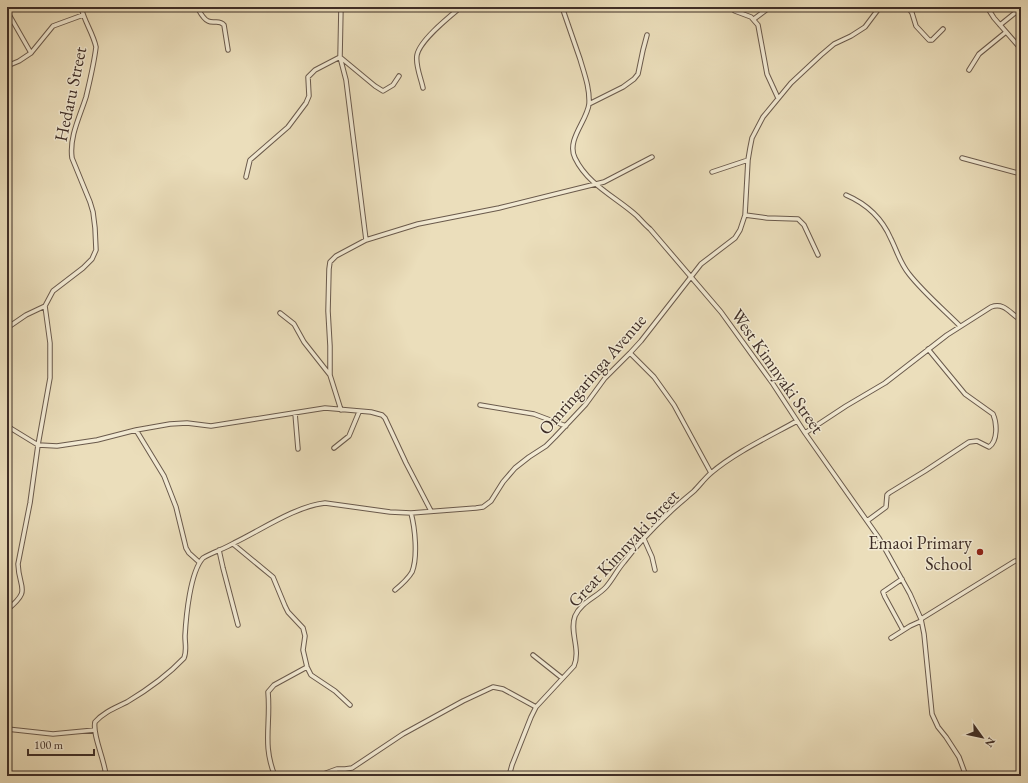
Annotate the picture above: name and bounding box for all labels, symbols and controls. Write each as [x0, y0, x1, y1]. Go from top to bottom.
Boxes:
street label: Hedaru Street [49, 44, 91, 144]
street label: West Kimnyaki Street [726, 304, 830, 438]
street label: Omringaringa Avenue [533, 309, 651, 439]
street label: Great Kimnyaki Street [562, 484, 684, 612]
place label: Emaoi Primary School [868, 531, 972, 575]
marker: Emaoi Primary School [975, 547, 985, 557]
north arrow [962, 717, 1002, 757]
scale bar [28, 731, 94, 757]
text: N [982, 735, 999, 750]
text: 100 m [34, 737, 64, 753]

